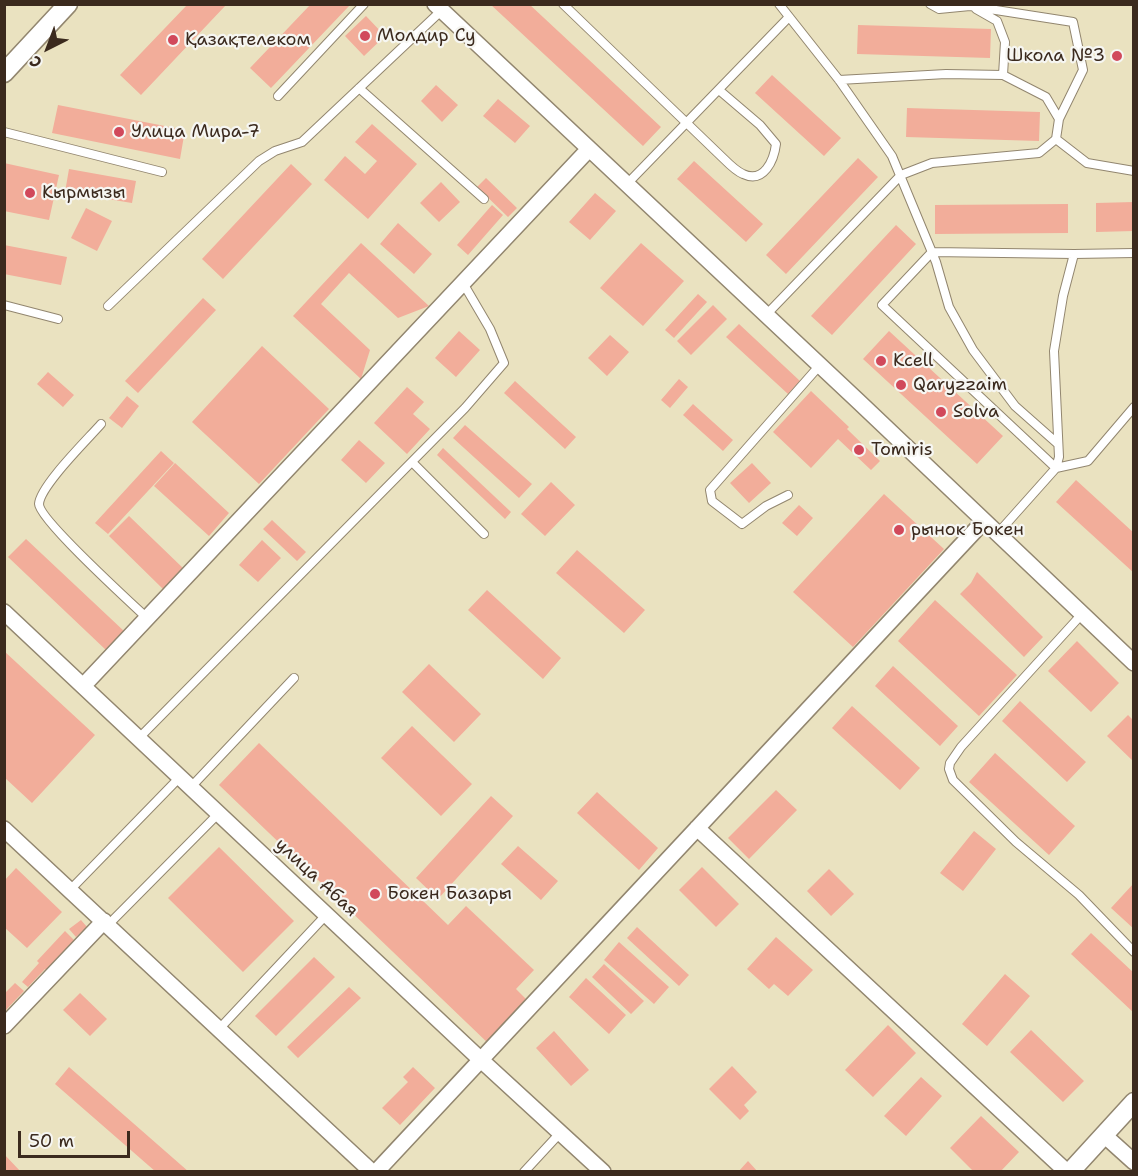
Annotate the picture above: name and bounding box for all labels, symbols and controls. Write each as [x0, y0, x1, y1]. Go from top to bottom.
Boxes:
north arrow [18, 18, 78, 78]
place label: Молдир Су [377, 25, 476, 47]
place label: Қазақтелеком [185, 29, 310, 51]
marker: Молдир Су [358, 29, 372, 43]
marker: Қазақтелеком [166, 33, 180, 47]
place label: Школа №3 [1006, 45, 1105, 67]
marker: Школа №3 [1110, 49, 1124, 63]
text: С [25, 51, 46, 73]
place label: Улица Мира-7 [131, 121, 260, 143]
marker: Улица Мира-7 [112, 125, 126, 139]
place label: Кырмызы [42, 182, 126, 204]
marker: Кырмызы [23, 186, 37, 200]
place label: Kcell [893, 350, 934, 372]
marker: Kcell [874, 354, 888, 368]
place label: Qaryzzaim [913, 374, 1007, 396]
marker: Qaryzzaim [894, 378, 908, 392]
place label: Solva [953, 401, 999, 423]
marker: Solva [934, 405, 948, 419]
place label: Tomiris [871, 439, 933, 461]
marker: Tomiris [852, 443, 866, 457]
place label: рынок Бокен [911, 519, 1024, 541]
marker: рынок Бокен [892, 523, 906, 537]
street label: улица Абая [270, 834, 362, 922]
place label: Бокен Базары [387, 883, 512, 905]
marker: Бокен Базары [368, 887, 382, 901]
scale bar [21, 1119, 134, 1157]
text: 50 m [29, 1129, 74, 1153]

